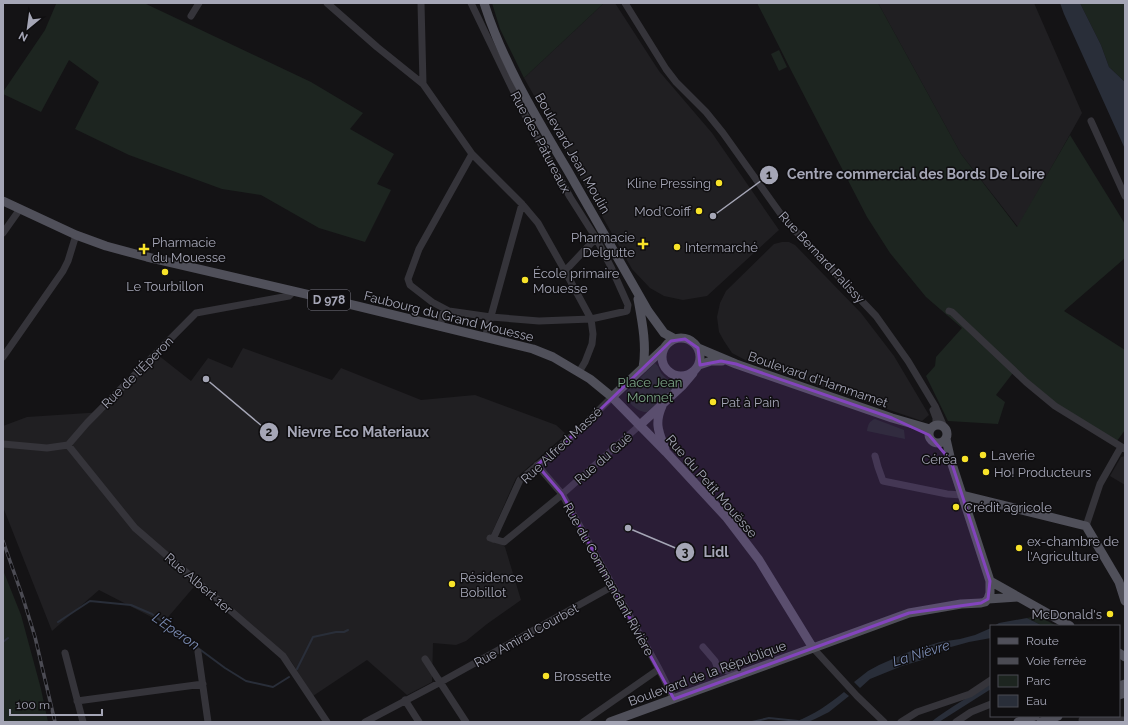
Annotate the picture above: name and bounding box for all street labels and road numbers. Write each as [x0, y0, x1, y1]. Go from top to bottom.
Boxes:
street label: Rue des Pâtureaux [507, 89, 574, 196]
street label: Boulevard Jean Moulin [532, 90, 613, 216]
street label: Rue Bernard Palissy [775, 209, 868, 306]
street label: Faubourg du Grand Mouesse [362, 288, 536, 345]
road number: D 978 [308, 290, 350, 310]
street label: Rue de l'Éperon [98, 333, 176, 411]
street label: Boulevard d'Hammamet [746, 348, 890, 411]
street label: Rue Alfred Massé [518, 404, 605, 487]
street label: Rue du Gué [572, 429, 635, 487]
street label: Rue du Petit Mouësse [663, 432, 761, 541]
street label: Rue du Commandant Rivière [560, 500, 657, 659]
street label: Rue Albert 1er [162, 550, 236, 617]
street label: Rue Amiral Courbet [471, 600, 582, 670]
street label: Boulevard de la République [626, 638, 789, 709]

